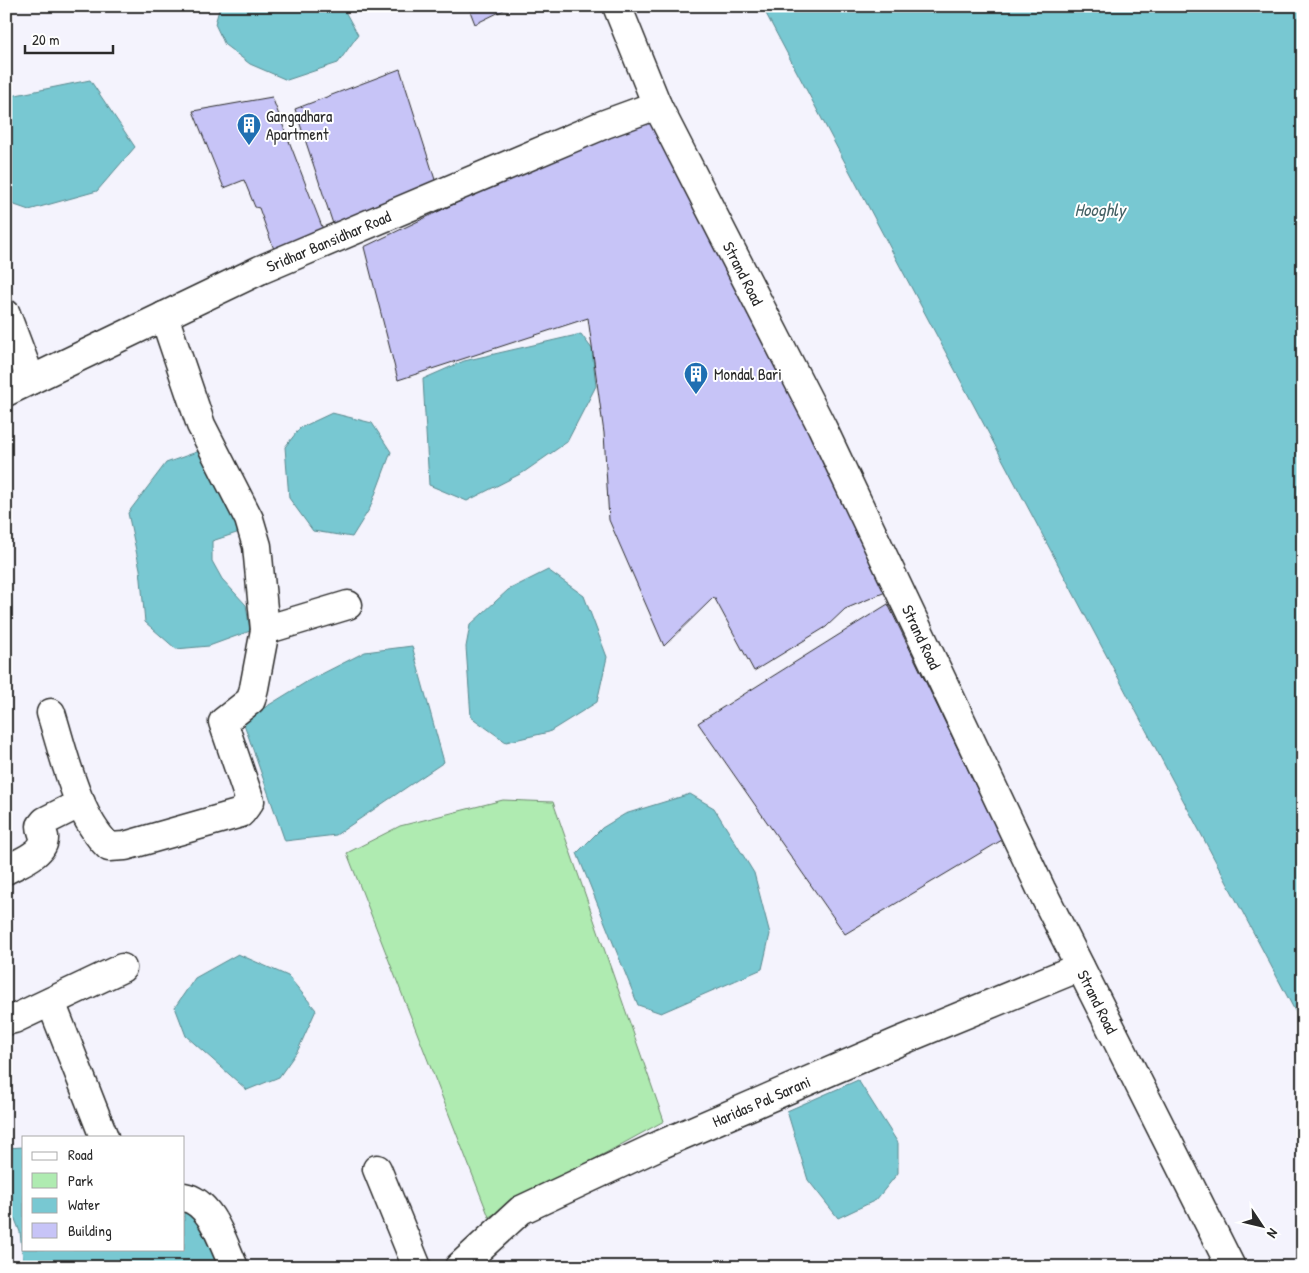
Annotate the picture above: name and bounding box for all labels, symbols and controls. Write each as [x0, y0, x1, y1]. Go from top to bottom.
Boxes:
scale bar [25, 22, 112, 54]
text: 20 m [32, 29, 59, 50]
place label: Gangadhara Apartment [266, 105, 332, 145]
building icon: Gangadhara Apartment [236, 112, 262, 146]
water label: Hooghly [1075, 197, 1128, 222]
street label: Sridhar Bansidhar Road [263, 205, 394, 277]
street label: Strand Road [718, 238, 769, 309]
building icon: Mondal Bari [683, 361, 709, 395]
place label: Mondal Bari [714, 363, 782, 385]
street label: Strand Road [897, 601, 946, 673]
street label: Strand Road [1072, 966, 1123, 1037]
street label: Haridas Pal Sarani [709, 1070, 814, 1132]
legend [22, 1136, 185, 1250]
text: Road [68, 1144, 93, 1165]
text: Park [68, 1170, 93, 1191]
text: Water [68, 1194, 100, 1215]
north arrow [1236, 1200, 1286, 1250]
text: Building [68, 1220, 112, 1241]
text: N [1263, 1225, 1283, 1243]

